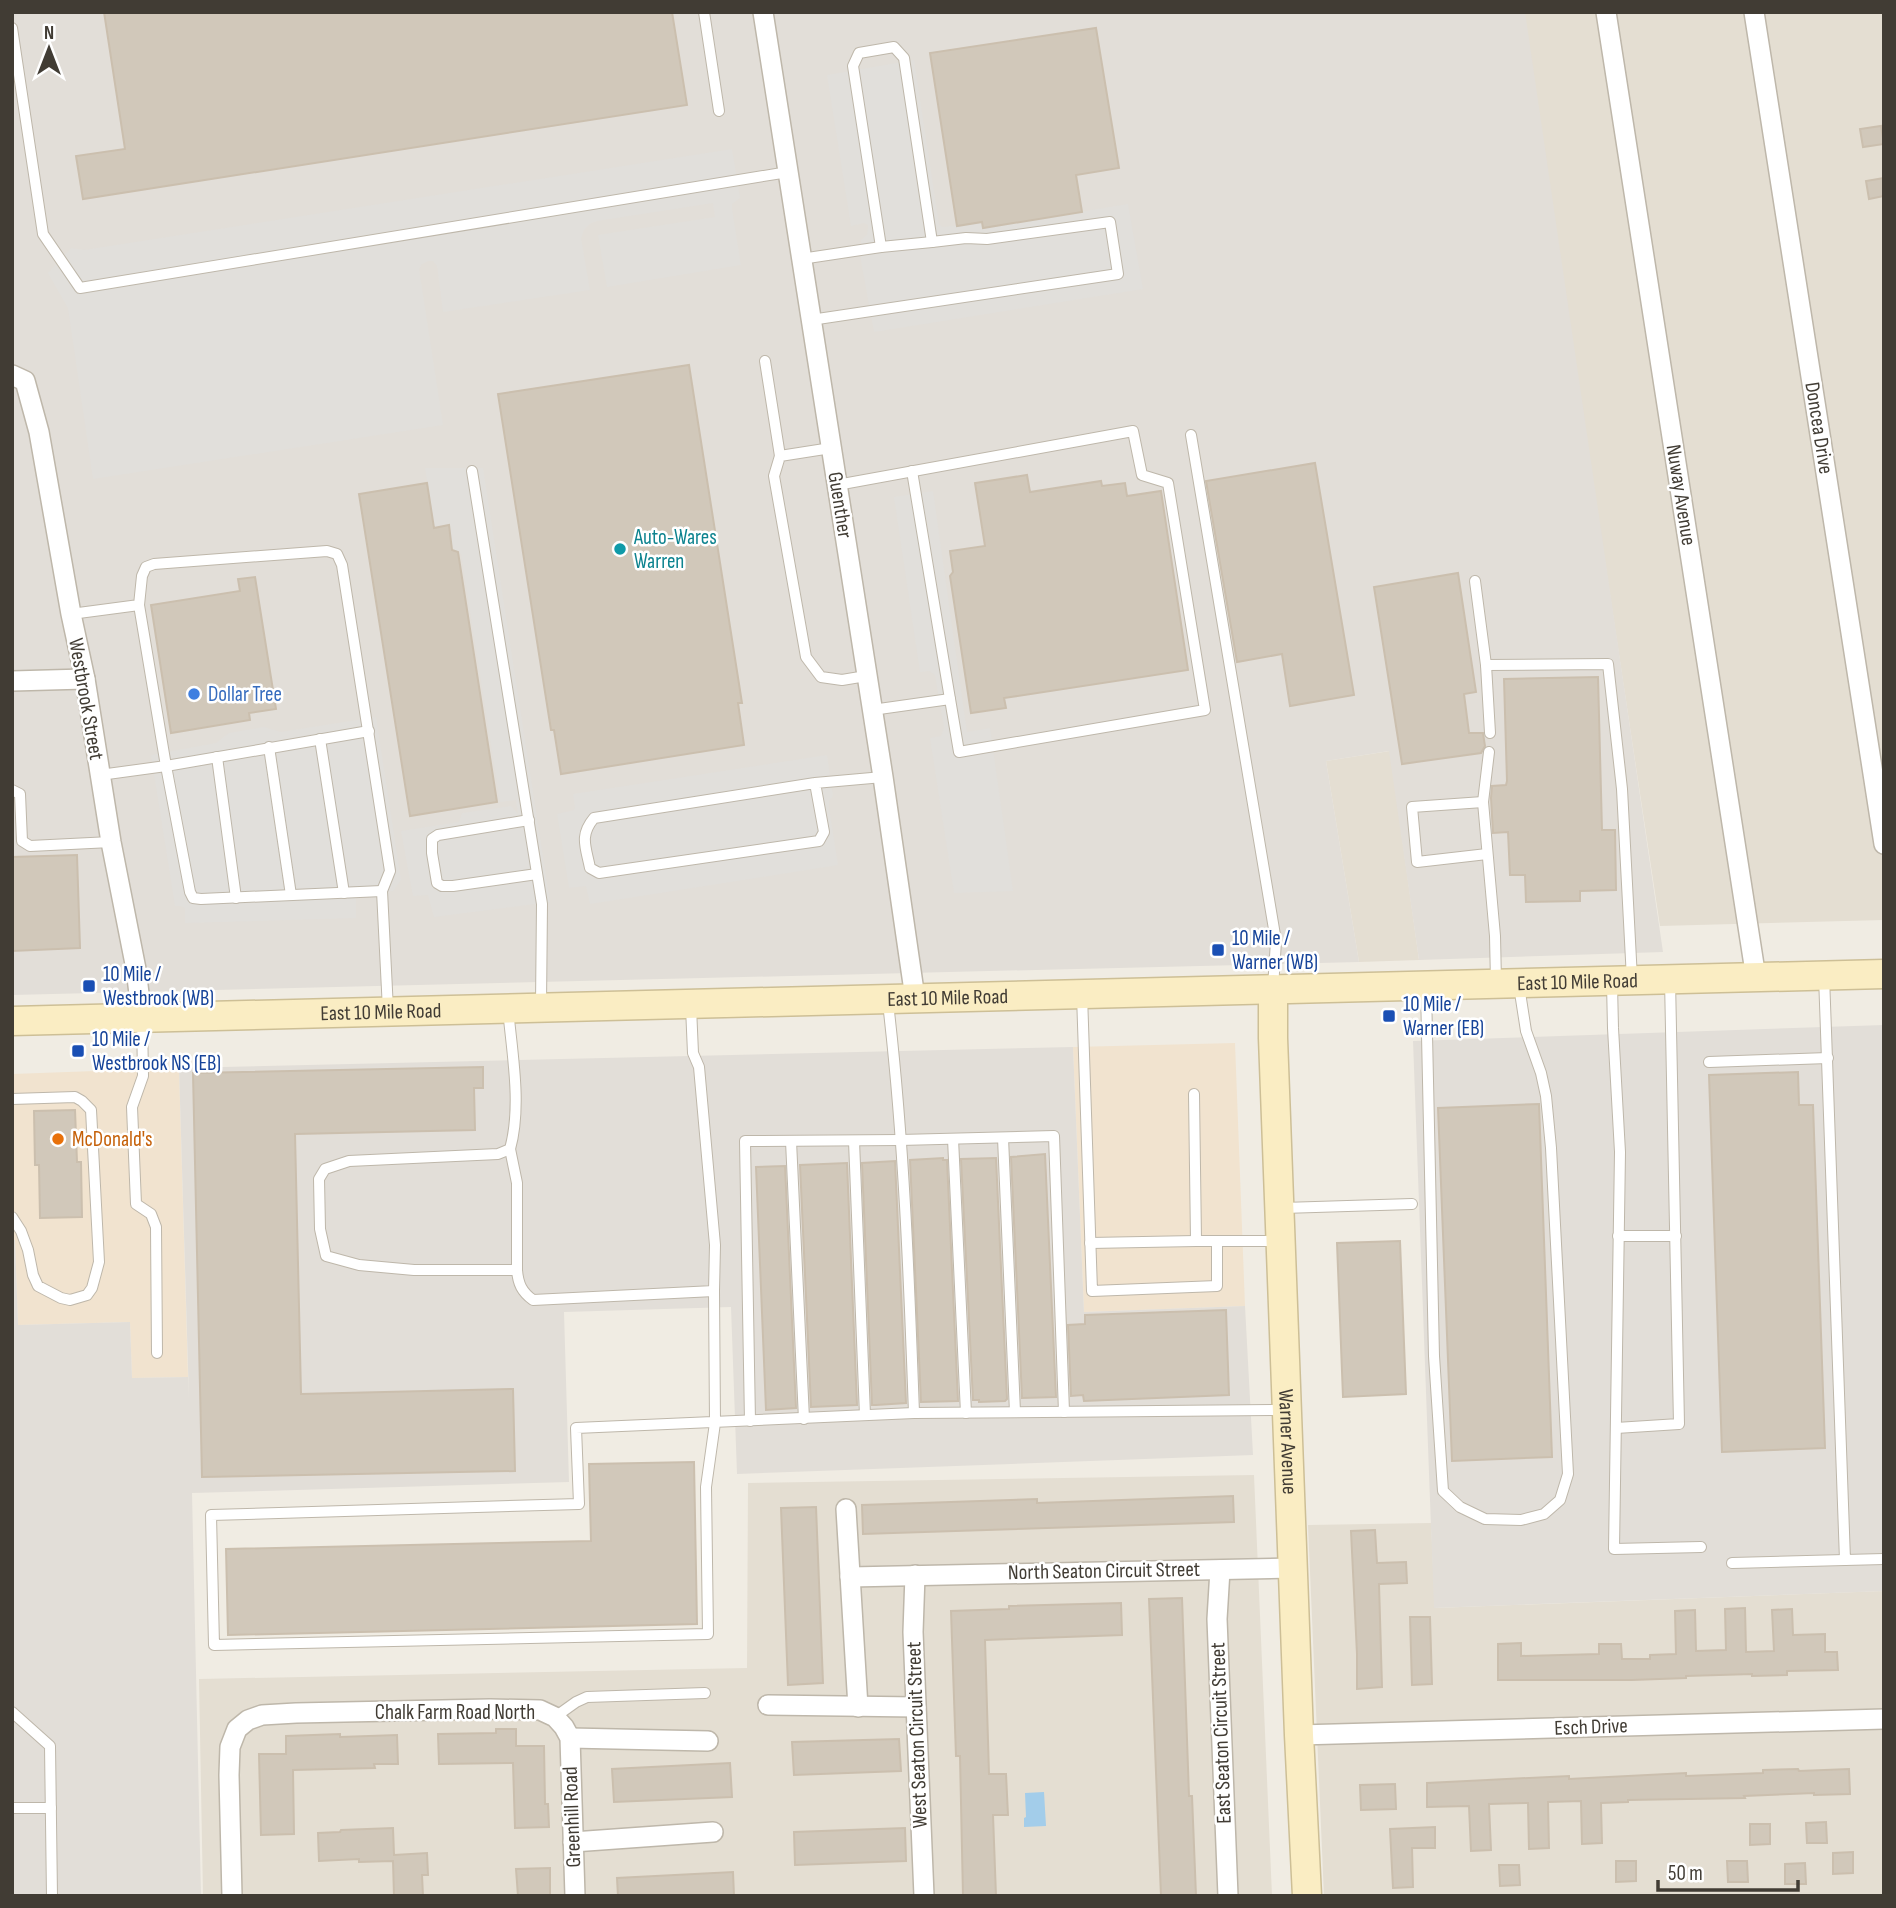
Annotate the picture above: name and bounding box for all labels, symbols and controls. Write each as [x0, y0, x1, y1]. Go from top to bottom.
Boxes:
north arrow [14, 14, 84, 84]
text: N [44, 22, 54, 45]
street label: Doncea Drive [1799, 380, 1839, 476]
street label: Nuway Avenue [1661, 443, 1701, 547]
street label: Guenther [822, 470, 858, 540]
place label: Auto-Wares Warren [633, 525, 717, 574]
marker: Auto-Wares Warren [612, 541, 628, 557]
street label: Westbrook Street [63, 636, 109, 762]
place label: Dollar Tree [208, 682, 282, 707]
marker: Dollar Tree [186, 686, 202, 702]
place label: 10 Mile / Warner (WB) [1232, 926, 1318, 975]
marker: 10 Mile / Warner (WB) [1210, 942, 1226, 958]
place label: 10 Mile / Westbrook (WB) [103, 962, 214, 1011]
street label: East 10 Mile Road [1517, 968, 1638, 996]
marker: 10 Mile / Westbrook (WB) [81, 978, 97, 994]
street label: East 10 Mile Road [887, 983, 1008, 1012]
place label: 10 Mile / Warner (EB) [1403, 992, 1484, 1041]
street label: East 10 Mile Road [320, 998, 442, 1026]
marker: 10 Mile / Warner (EB) [1381, 1008, 1397, 1024]
place label: 10 Mile / Westbrook NS (EB) [92, 1027, 221, 1076]
marker: 10 Mile / Westbrook NS (EB) [70, 1043, 86, 1059]
place label: McDonald's [72, 1127, 153, 1152]
marker: McDonald's [50, 1131, 66, 1147]
street label: Warner Avenue [1274, 1389, 1303, 1495]
street label: North Seaton Circuit Street [1008, 1557, 1200, 1585]
street label: West Seaton Circuit Street [901, 1641, 933, 1829]
street label: East Seaton Circuit Street [1205, 1642, 1237, 1824]
street label: Chalk Farm Road North [375, 1700, 535, 1725]
street label: Esch Drive [1554, 1713, 1628, 1741]
street label: Greenhill Road [558, 1766, 586, 1868]
scale bar [1658, 1848, 1798, 1892]
text: 50 m [1668, 1861, 1703, 1886]

